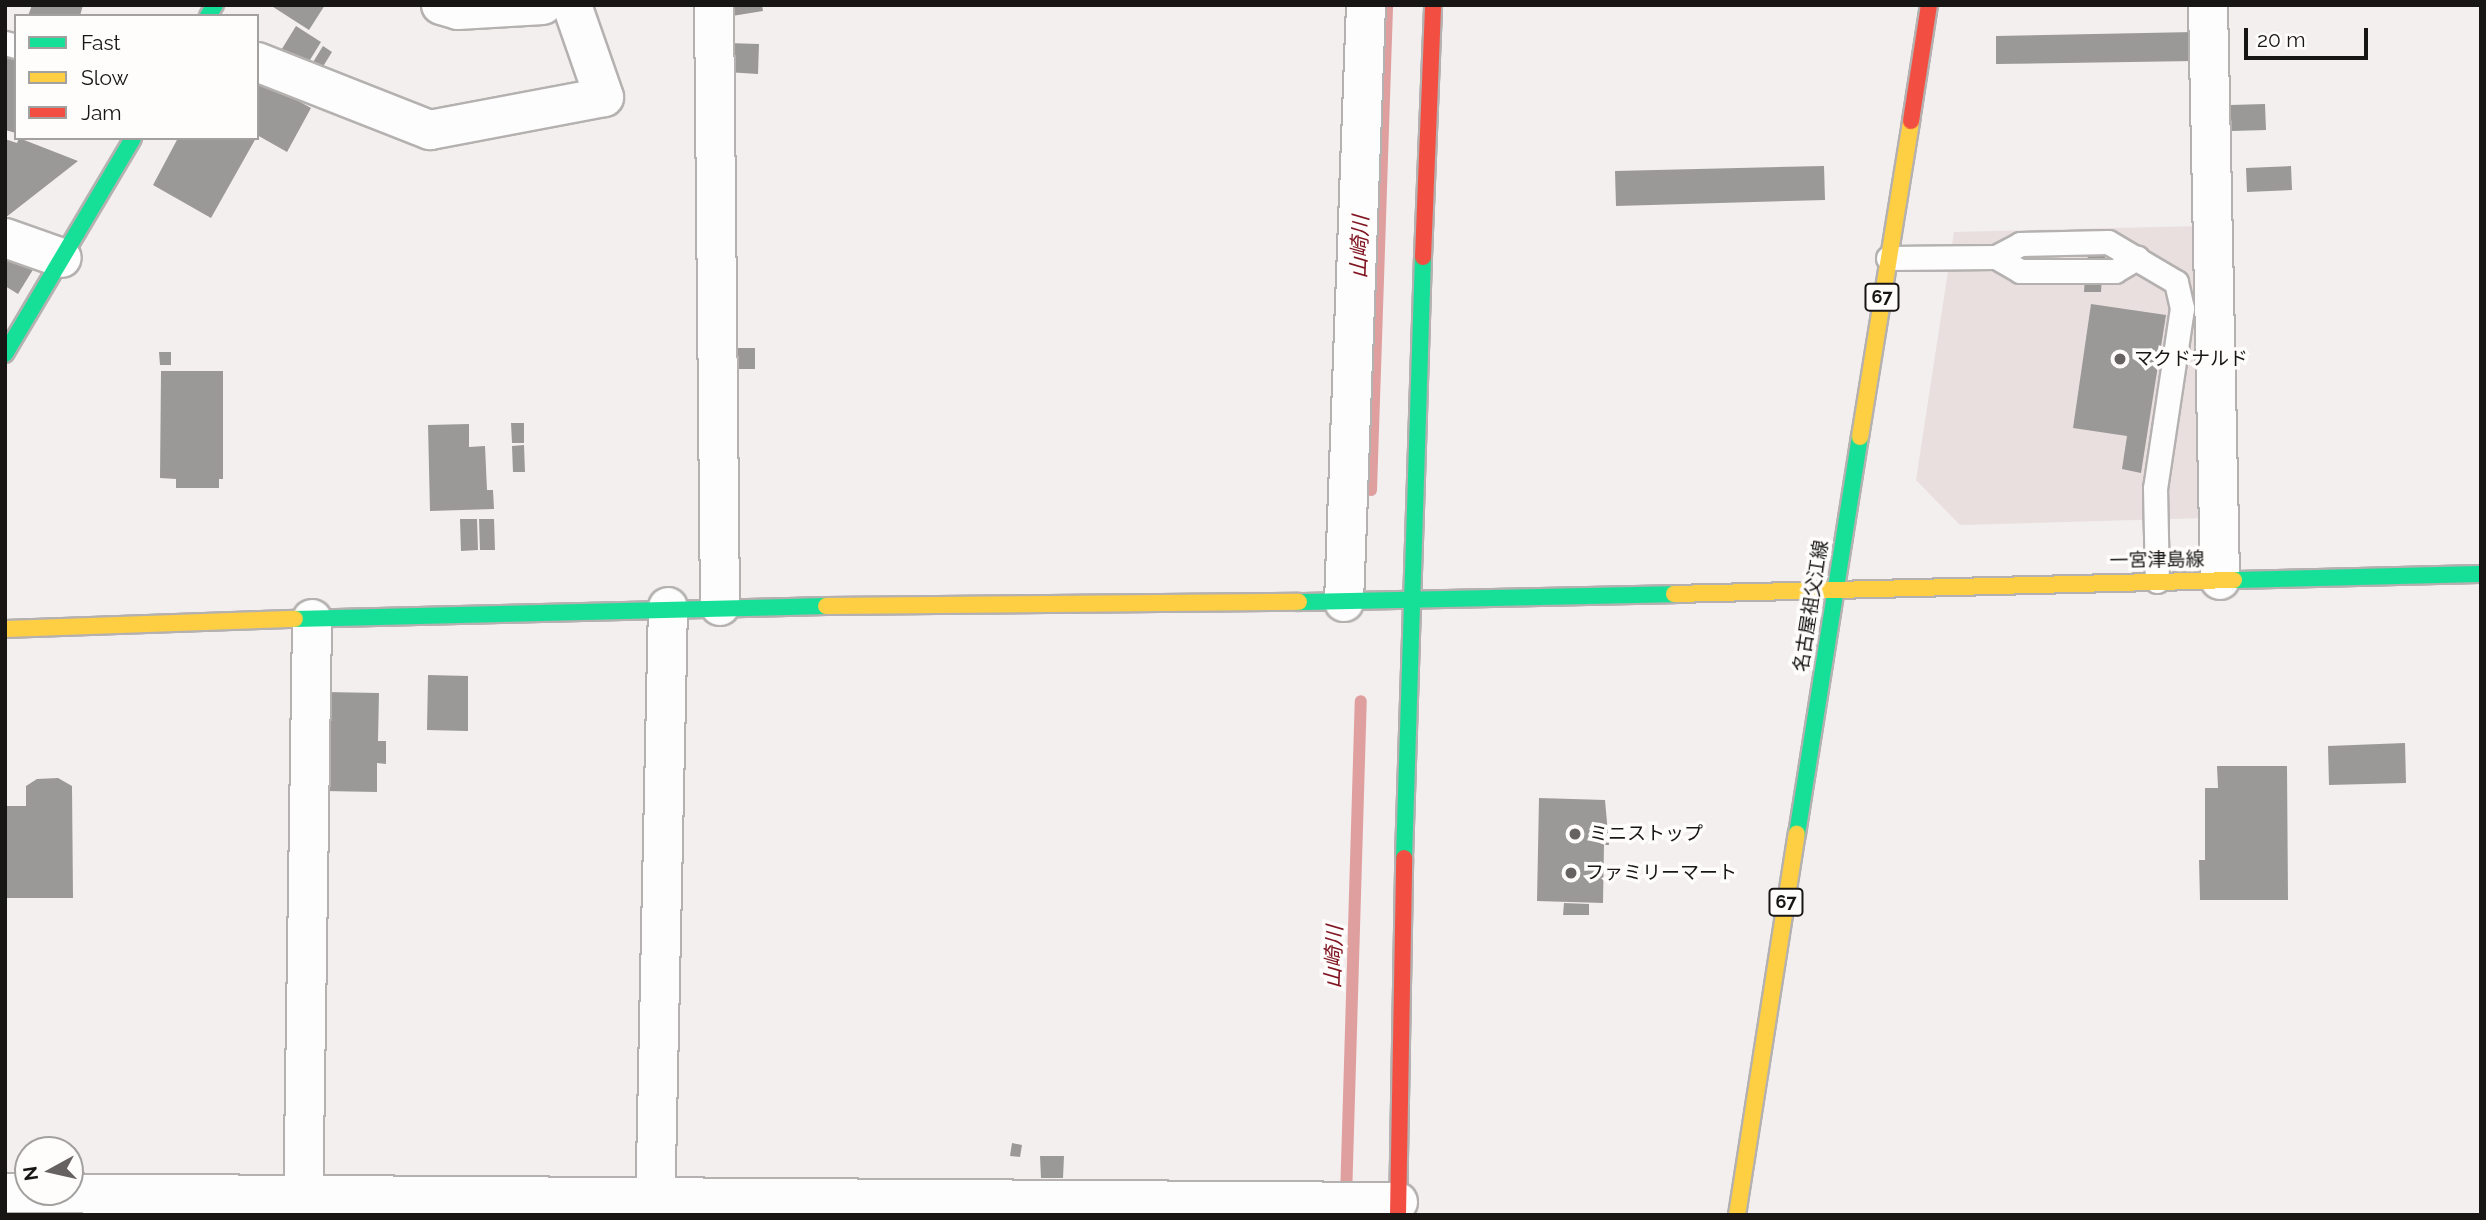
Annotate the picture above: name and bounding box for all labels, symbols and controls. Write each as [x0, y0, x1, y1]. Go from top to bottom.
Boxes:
legend [14, 14, 259, 140]
scale bar [2248, 14, 2372, 58]
text: 20 m [2257, 27, 2305, 52]
text: Fast [81, 30, 121, 55]
text: Slow [81, 65, 129, 90]
text: Jam [81, 100, 122, 125]
water label: 山崎川 [1346, 215, 1374, 279]
road number: 67 [1863, 282, 1901, 312]
place label: マクドナルド [2134, 348, 2248, 370]
marker: マクドナルド [2112, 351, 2128, 367]
street label: 名古屋祖父江線 [1789, 539, 1833, 673]
street label: 一宮津島線 [2109, 548, 2205, 572]
place label: ミニストップ [1589, 823, 1703, 845]
marker: ミニストップ [1567, 826, 1583, 842]
place label: ファミリーマート [1585, 862, 1737, 884]
marker: ファミリーマート [1563, 865, 1579, 881]
road number: 67 [1767, 888, 1805, 917]
water label: 山崎川 [1320, 925, 1348, 989]
north arrow [14, 1136, 84, 1206]
text: N [18, 1165, 42, 1182]

